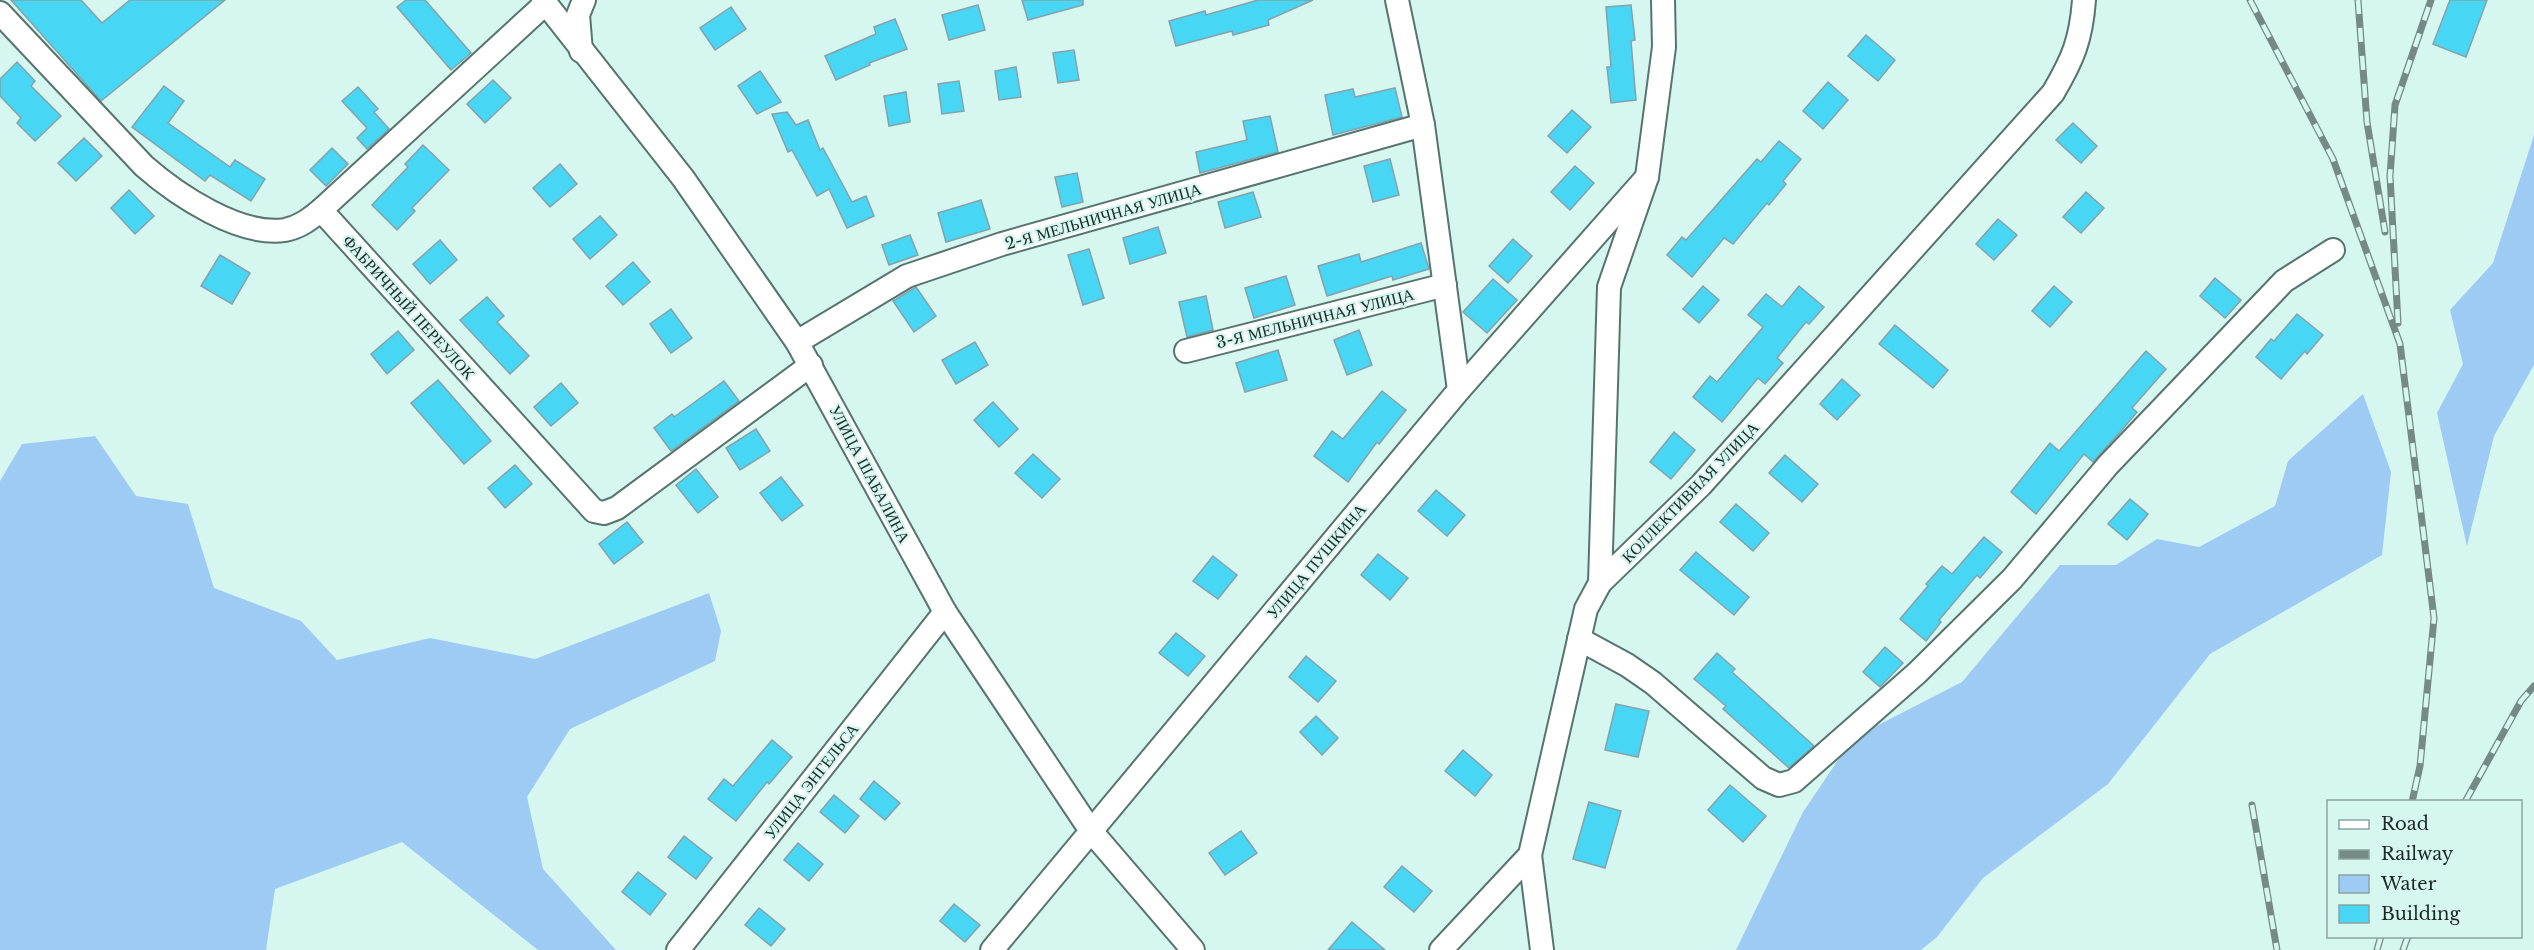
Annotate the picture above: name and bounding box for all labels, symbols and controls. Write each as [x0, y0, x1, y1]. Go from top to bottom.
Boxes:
street label: 2-Я МЕЛЬНИЧНАЯ УЛИЦА [1003, 178, 1204, 254]
street label: ФАБРИЧНЫЙ ПЕРЕУЛОК [339, 231, 479, 384]
street label: 3-Я МЕЛЬНИЧНАЯ УЛИЦА [1214, 284, 1416, 352]
street label: УЛИЦА ШАБАЛИНА [825, 402, 915, 547]
street label: КОЛЛЕКТИВНАЯ УЛИЦА [1617, 417, 1763, 567]
street label: УЛИЦА ПУШКИНА [1262, 499, 1370, 623]
street label: УЛИЦА ЭНГЕЛЬСА [760, 719, 863, 843]
legend [2327, 800, 2522, 938]
text: Road [2381, 813, 2429, 835]
text: Railway [2381, 843, 2454, 865]
text: Water [2380, 873, 2437, 895]
text: Building [2381, 903, 2460, 925]

